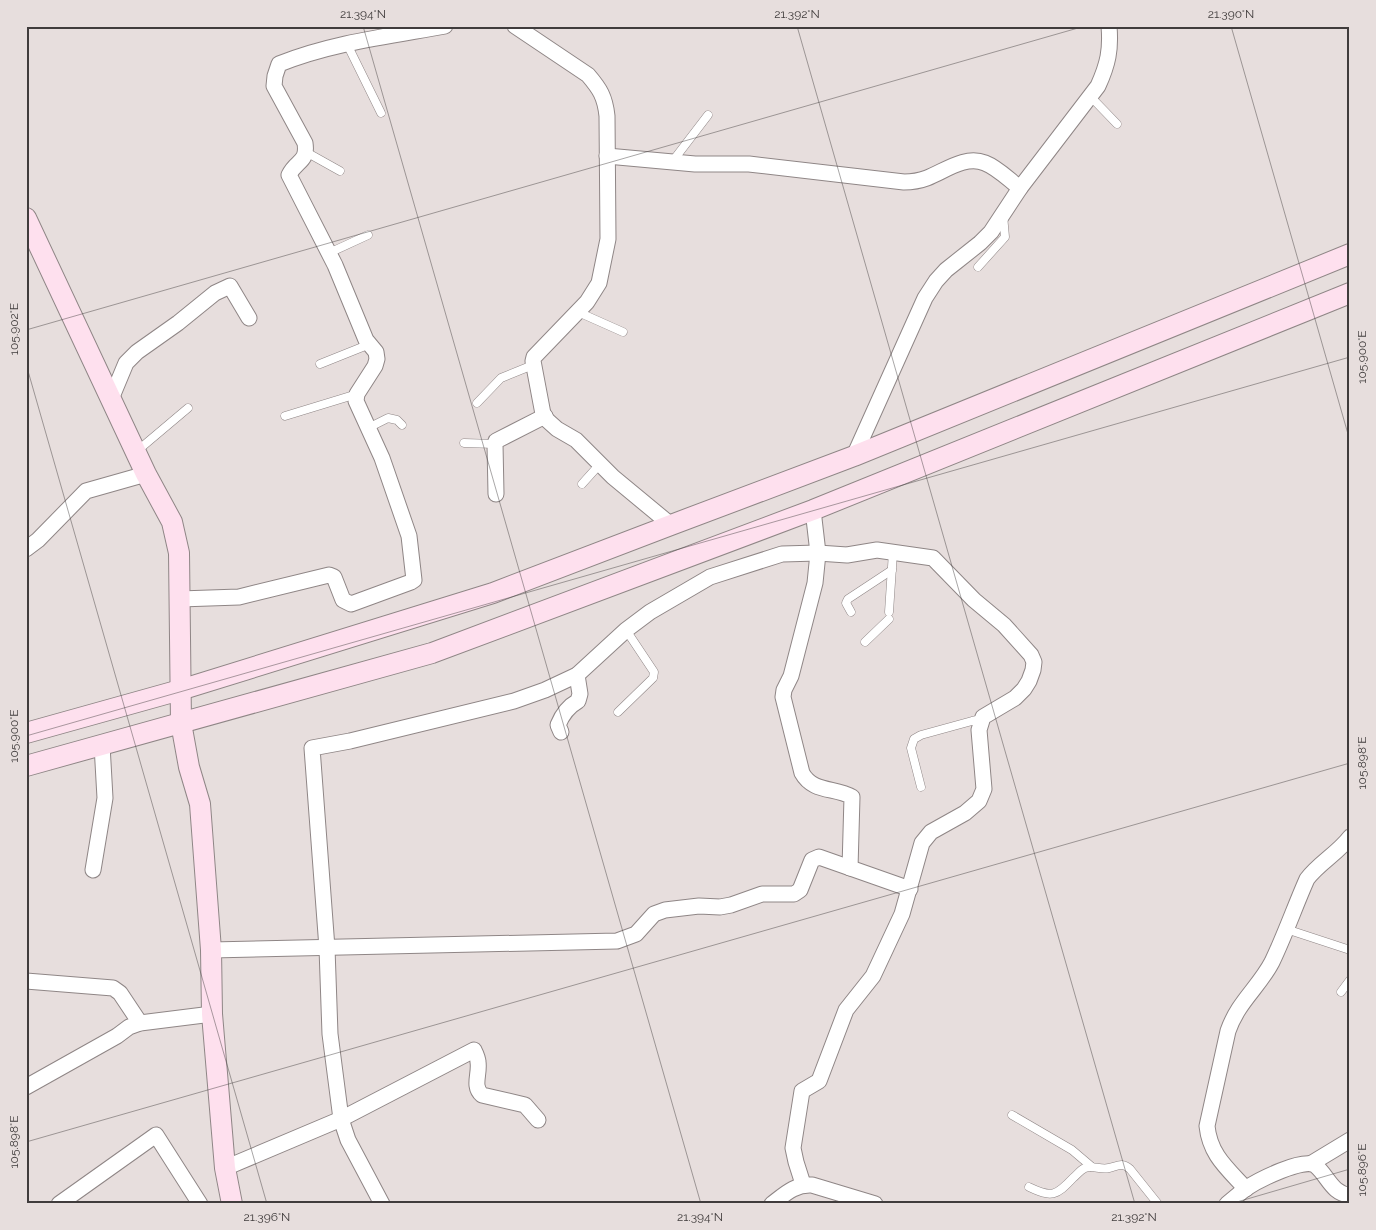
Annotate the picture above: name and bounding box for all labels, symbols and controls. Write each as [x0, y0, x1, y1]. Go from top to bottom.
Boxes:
text: 21.394°N [340, 7, 386, 21]
text: 21.392°N [774, 7, 820, 21]
text: 21.390°N [1208, 7, 1254, 21]
text: 105.902°E [7, 303, 21, 355]
text: 105.900°E [1355, 330, 1369, 384]
text: 105.900°E [7, 709, 21, 763]
text: 105.898°E [1355, 736, 1369, 790]
text: 105.898°E [7, 1115, 21, 1169]
text: 105.896°E [1355, 1143, 1369, 1197]
text: 21.396°N [244, 1210, 290, 1224]
text: 21.394°N [677, 1210, 723, 1224]
text: 21.392°N [1111, 1210, 1157, 1224]

